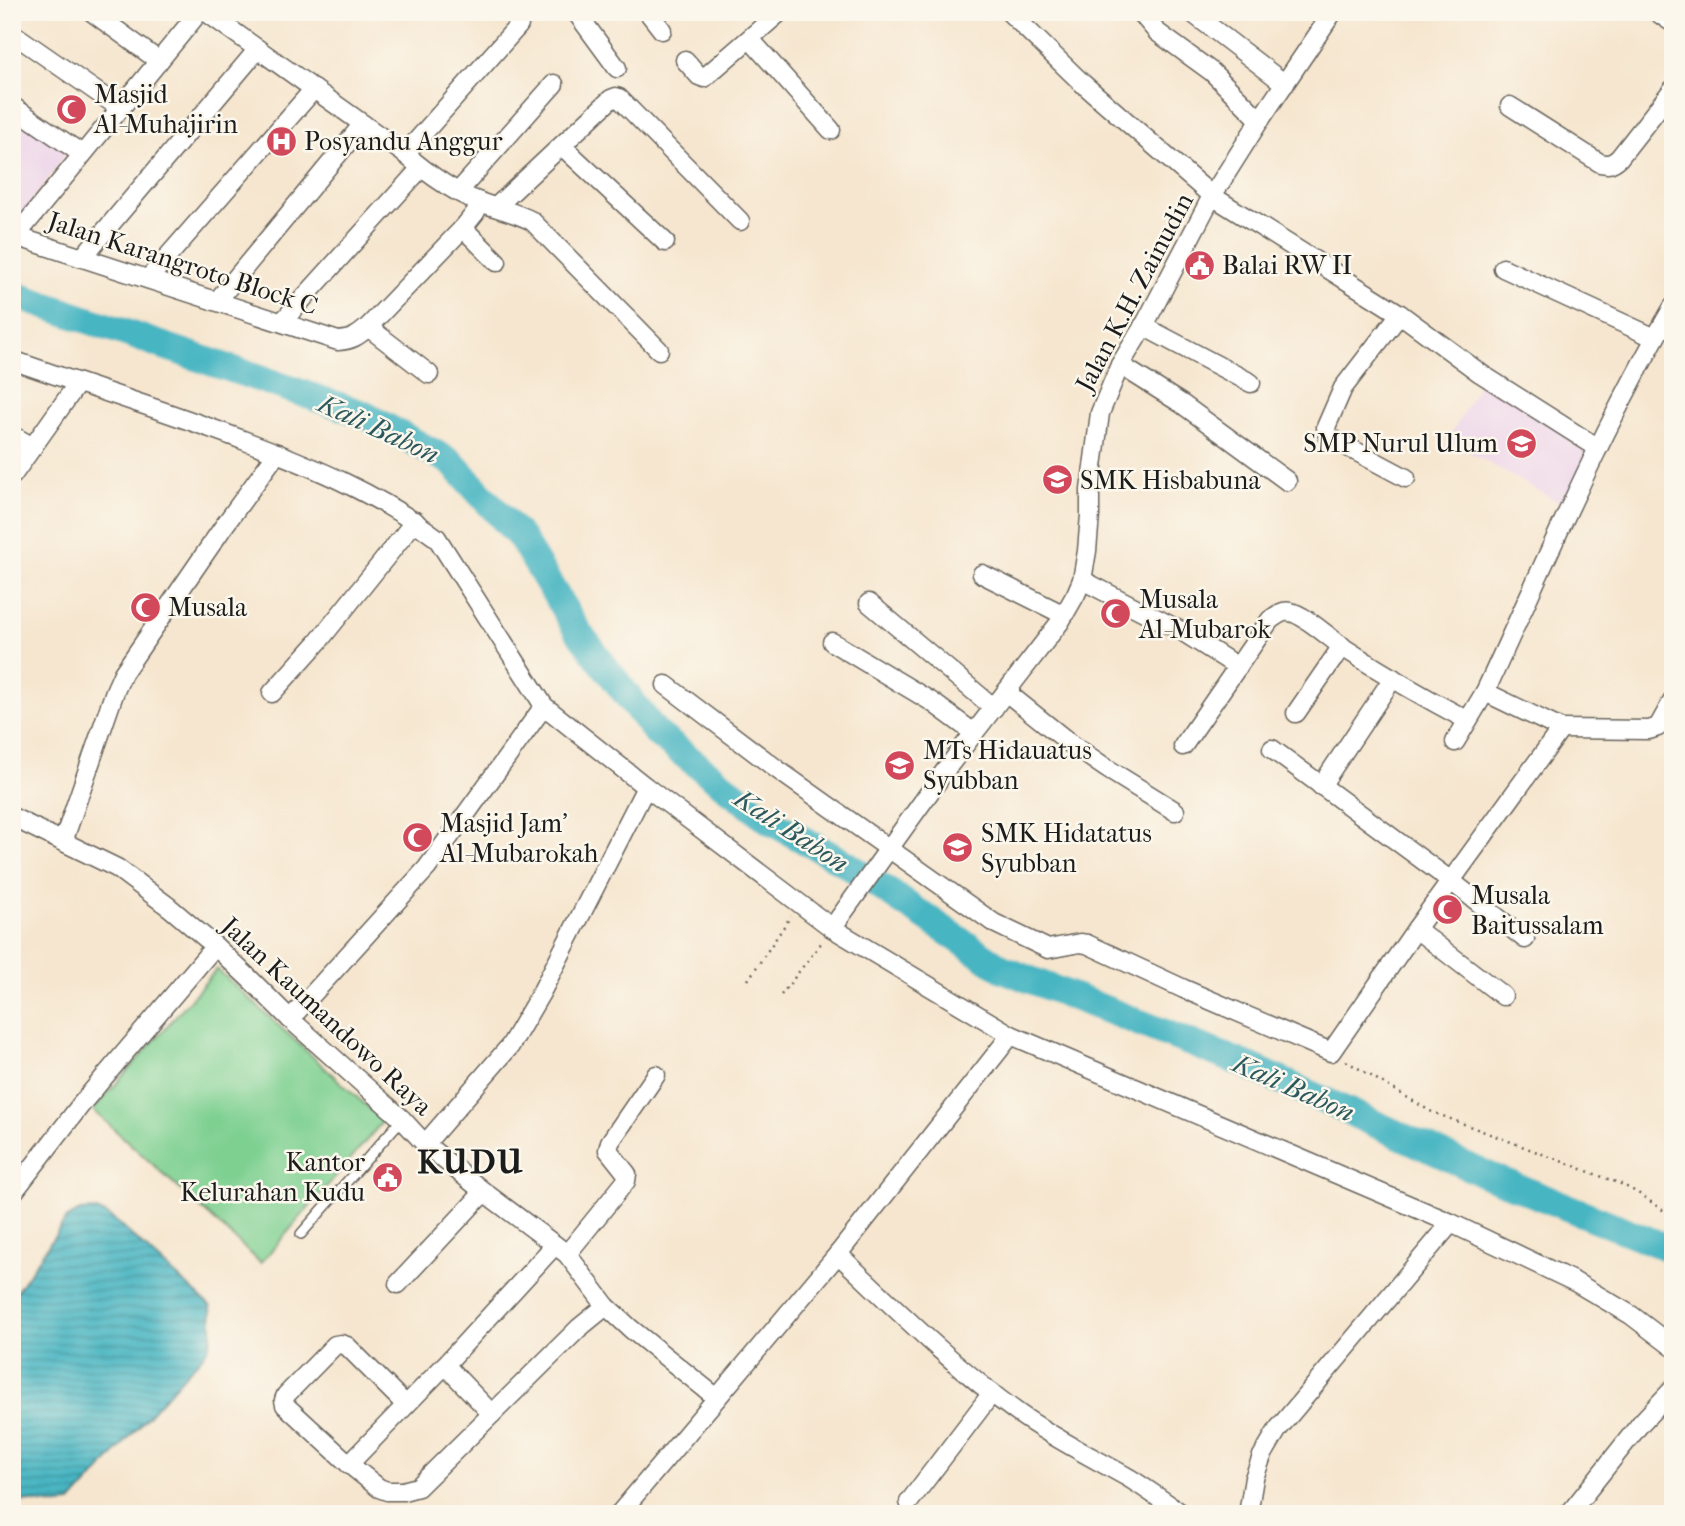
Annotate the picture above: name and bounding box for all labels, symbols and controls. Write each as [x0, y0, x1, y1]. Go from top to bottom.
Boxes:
place label: Masjid Al-Muhajirin [93, 79, 238, 140]
mosque icon: Masjid Al-Muhajirin [54, 92, 88, 126]
hospital icon: Posyandu Anggur [264, 124, 298, 158]
place label: Posyandu Anggur [304, 126, 503, 157]
street label: Jalan K.H. Zainudin [1068, 188, 1200, 399]
street label: Jalan Karangroto Block C [42, 205, 322, 322]
public building icon: Balai RW II [1182, 248, 1216, 282]
place label: Balai RW II [1222, 250, 1352, 281]
water label: Kali Babon [311, 385, 444, 471]
school or university icon: SMP Nurul Ulum [1504, 426, 1538, 460]
place label: SMP Nurul Ulum [1303, 428, 1498, 459]
school or university icon: SMK Hisbabuna [1040, 463, 1074, 497]
place label: SMK Hisbabuna [1080, 465, 1261, 496]
place label: Musala Al-Mubarok [1138, 584, 1271, 645]
mosque icon: Musala [128, 590, 162, 624]
place label: Musala [168, 592, 248, 623]
mosque icon: Musala Al-Mubarok [1099, 597, 1133, 631]
place label: MTs Hidauatus Syubban [923, 735, 1092, 796]
school or university icon: MTs Hidauatus Syubban [883, 748, 917, 782]
water label: Kali Babon [727, 780, 855, 880]
place label: Masjid Jam' Al-Mubarokah [439, 808, 599, 869]
place label: SMK Hidatatus Syubban [981, 818, 1152, 879]
mosque icon: Masjid Jam' Al-Mubarokah [400, 821, 434, 855]
school or university icon: SMK Hidatatus Syubban [941, 831, 975, 865]
place label: Musala Baitussalam [1471, 880, 1604, 941]
mosque icon: Musala Baitussalam [1431, 893, 1465, 927]
street label: Jalan Kaumandowo Raya [214, 909, 439, 1123]
water label: Kali Babon [1226, 1045, 1360, 1129]
district label: KUDU [417, 1143, 525, 1182]
place label: Kantor Kelurahan Kudu [180, 1147, 365, 1208]
public building icon: Kantor Kelurahan Kudu [371, 1160, 405, 1194]

